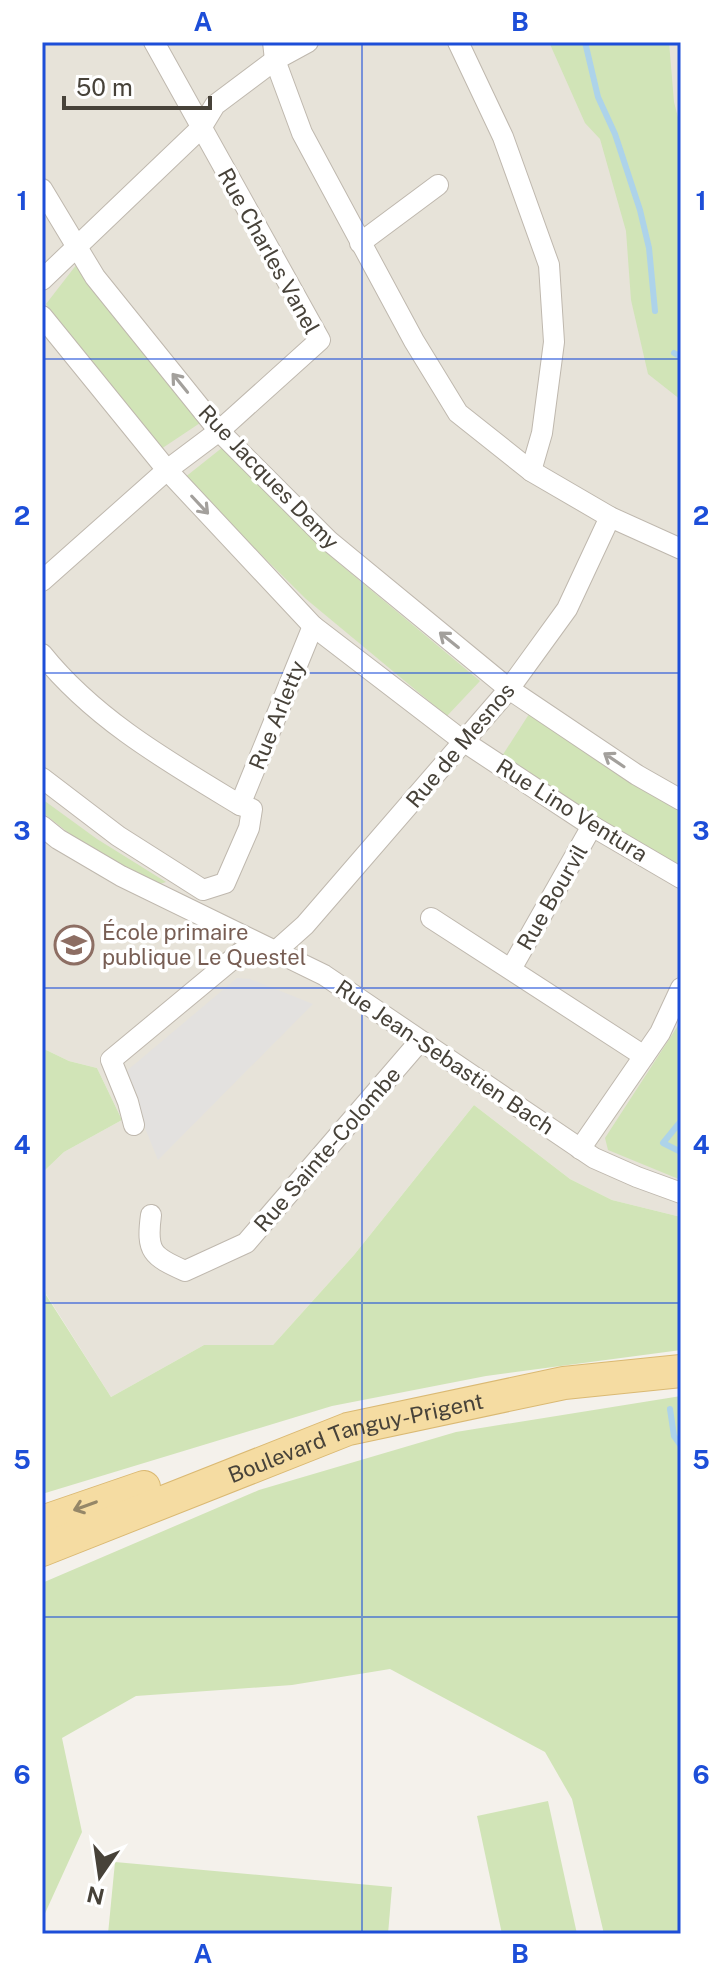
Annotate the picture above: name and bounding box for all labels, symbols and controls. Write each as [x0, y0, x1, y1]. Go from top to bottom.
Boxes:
text: A [194, 6, 213, 37]
text: B [511, 6, 529, 37]
scale bar [64, 60, 210, 110]
text: 50 m [76, 73, 133, 101]
street label: Rue Charles Vanel [213, 163, 325, 339]
text: 1 [16, 185, 28, 216]
text: 1 [695, 185, 707, 216]
one-way arrow [172, 373, 189, 394]
street label: Rue Jacques Demy [193, 399, 345, 555]
one-way arrow [190, 495, 209, 515]
text: 2 [14, 500, 30, 531]
text: 2 [693, 500, 709, 531]
one-way arrow [439, 631, 460, 648]
street label: Rue Arletty [243, 657, 311, 773]
street label: Rue de Mesnos [400, 677, 520, 813]
one-way arrow [604, 752, 626, 768]
street label: Rue Lino Ventura [492, 753, 652, 867]
text: 3 [13, 815, 31, 846]
text: 3 [692, 815, 710, 846]
street label: Rue Bourvil [511, 840, 593, 954]
place label: École primaire publique Le Questel [102, 919, 306, 970]
school or university icon: École primaire publique Le Questel [53, 924, 95, 966]
street label: Rue Jean-Sebastien Bach [331, 974, 559, 1140]
street label: Rue Sainte-Colombe [248, 1061, 406, 1237]
text: 4 [13, 1129, 31, 1160]
text: 4 [692, 1129, 710, 1160]
street label: Boulevard Tanguy-Prigent [224, 1388, 486, 1488]
text: 5 [13, 1444, 31, 1475]
text: 5 [692, 1444, 710, 1475]
one-way arrow [73, 1500, 98, 1515]
text: 6 [13, 1759, 31, 1790]
text: 6 [692, 1759, 710, 1790]
north arrow [60, 1836, 140, 1916]
text: N [84, 1881, 107, 1910]
text: A [194, 1938, 213, 1969]
text: B [511, 1938, 529, 1969]

